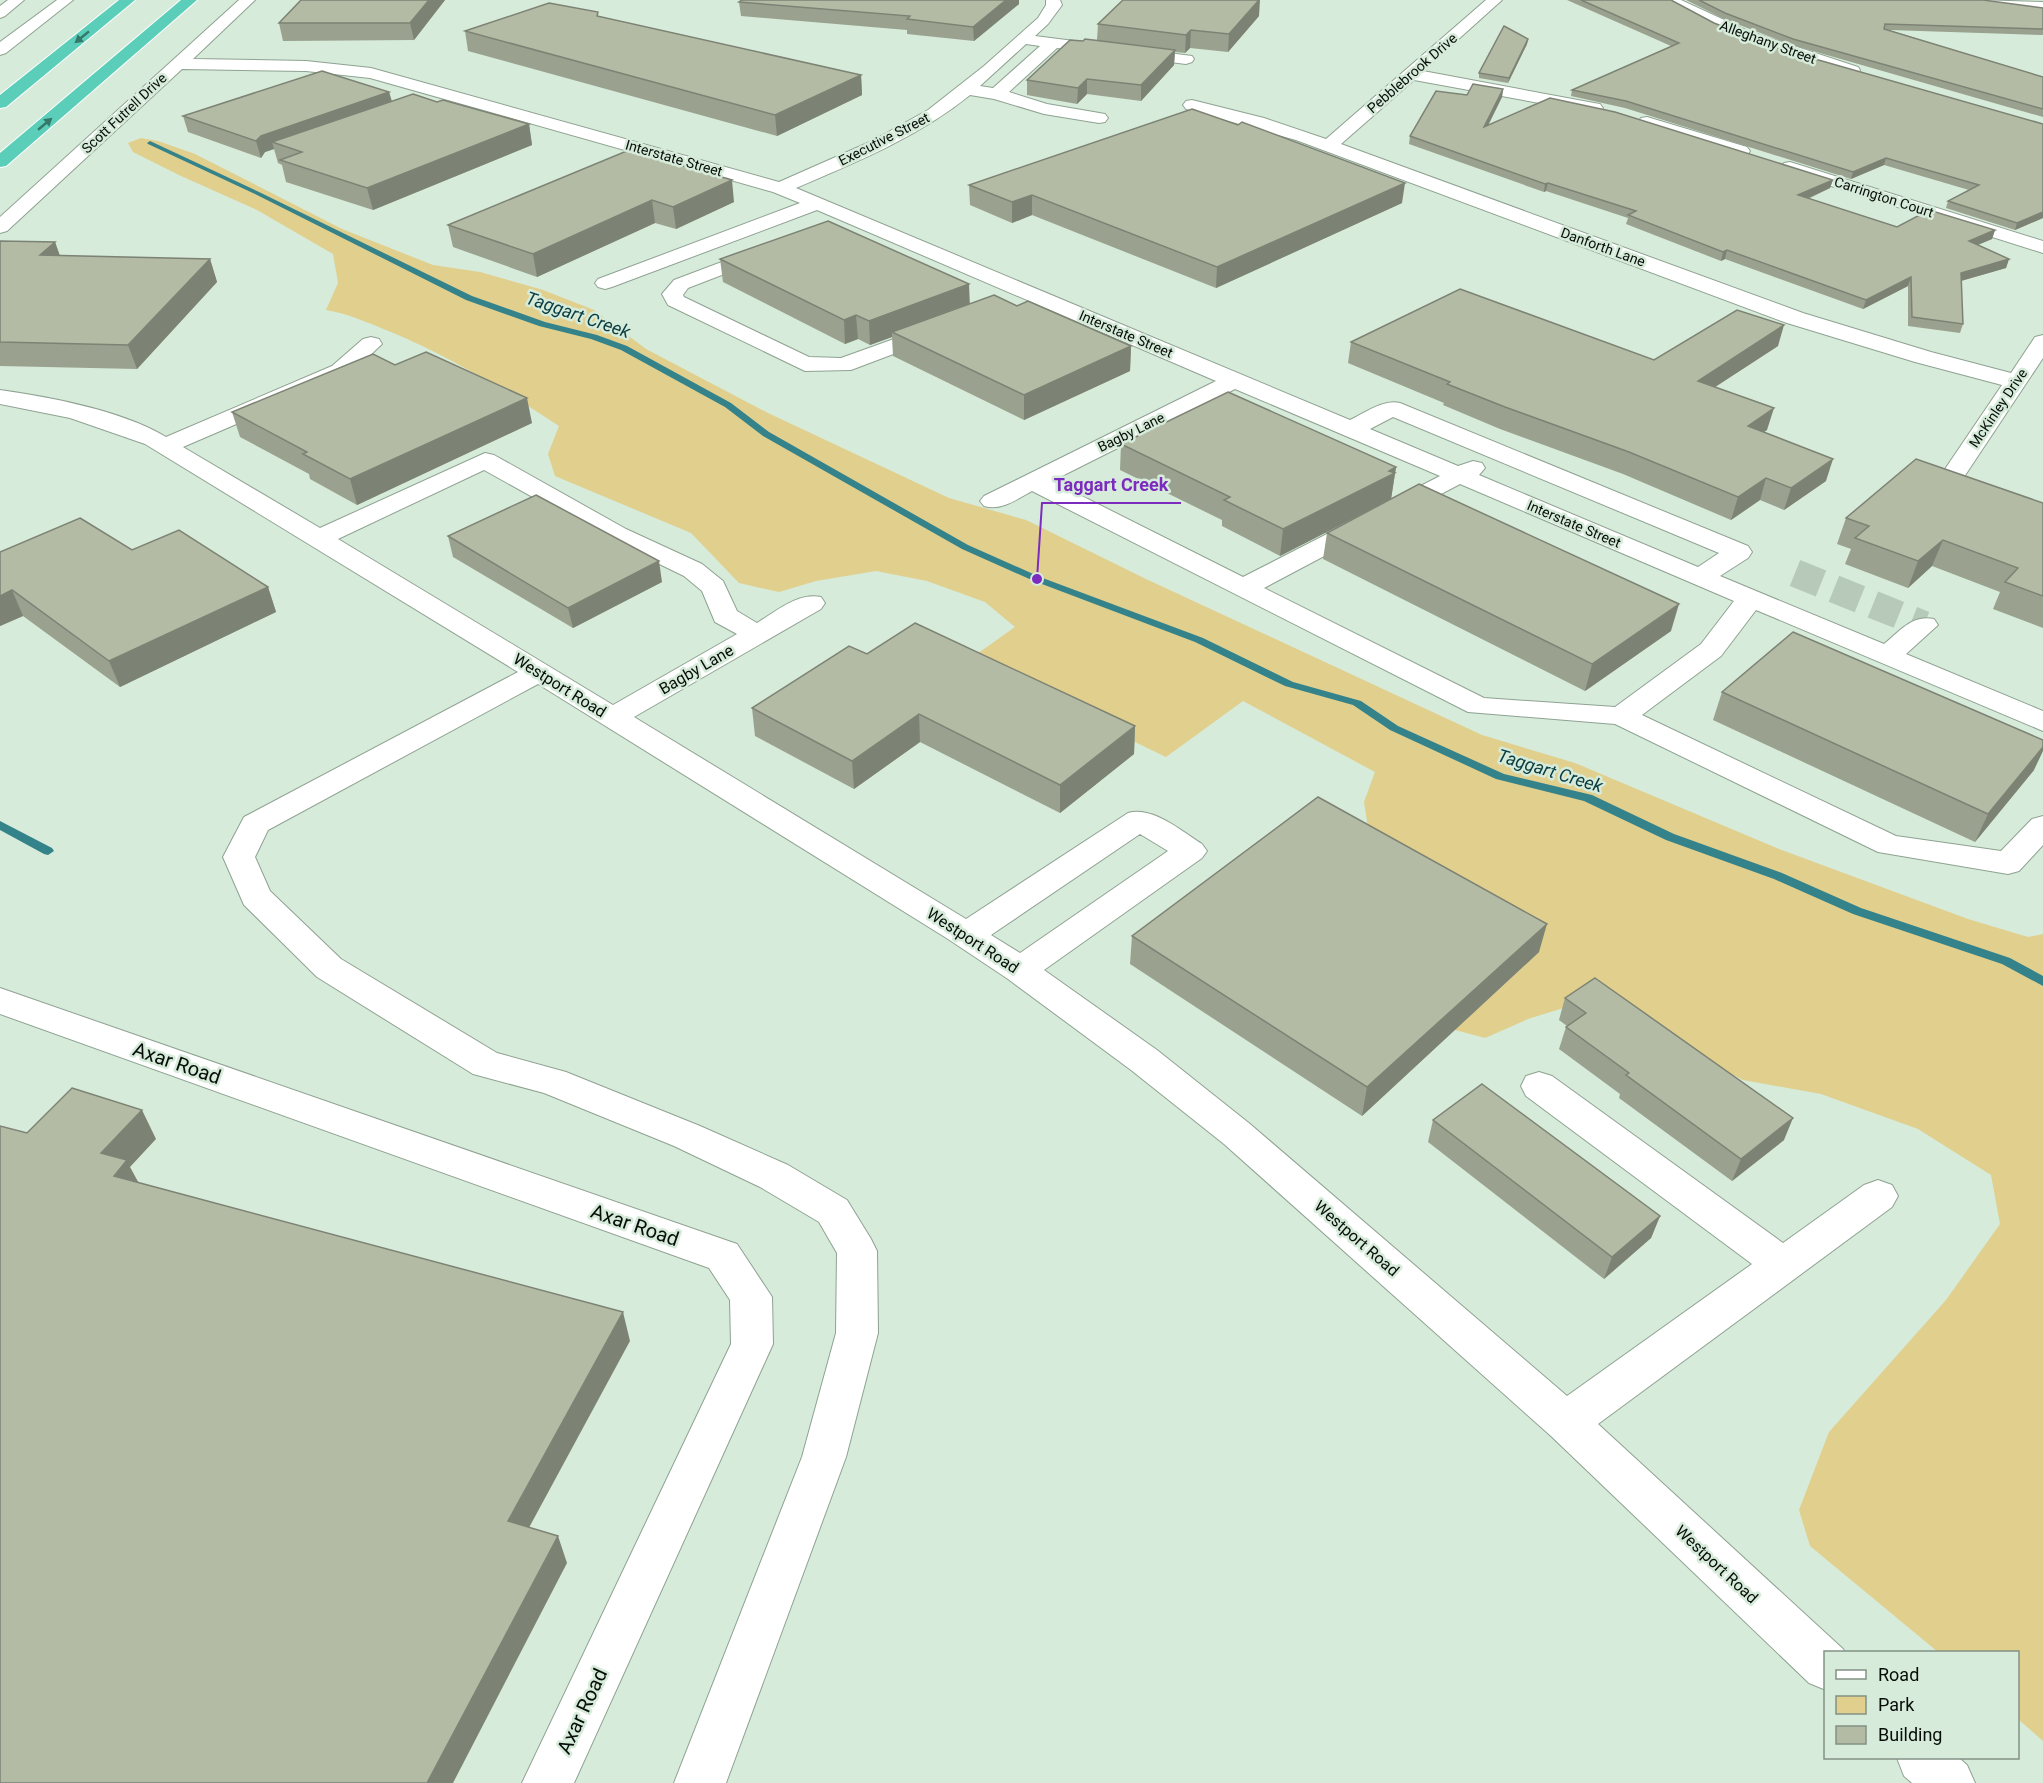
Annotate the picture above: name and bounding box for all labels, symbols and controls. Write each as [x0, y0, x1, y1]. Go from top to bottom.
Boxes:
street label: Alleghany Street [1718, 17, 1819, 67]
one-way arrow [74, 30, 90, 43]
street label: Pebblebrook Drive [1364, 30, 1460, 116]
street label: Scott Futrell Drive [78, 70, 170, 156]
street label: Executive Street [836, 109, 932, 169]
one-way arrow [37, 118, 52, 131]
street label: Interstate Street [624, 137, 725, 180]
street label: Carrington Court [1832, 173, 1936, 221]
street label: Danforth Lane [1559, 224, 1647, 270]
water label: Taggart Creek [523, 287, 634, 343]
street label: Interstate Street [1077, 307, 1176, 361]
street label: McKinley Drive [1966, 365, 2030, 451]
street label: Bagby Lane [1095, 409, 1167, 455]
callout: Taggart Creek [1042, 467, 1181, 503]
text: Taggart Creek [1054, 474, 1169, 495]
street label: Interstate Street [1525, 497, 1624, 551]
street label: Bagby Lane [656, 641, 737, 698]
street label: Westport Road [510, 649, 610, 722]
water label: Taggart Creek [1495, 745, 1606, 797]
street label: Westport Road [923, 904, 1022, 977]
street label: Axar Road [130, 1037, 224, 1089]
street label: Westport Road [1311, 1197, 1403, 1280]
street label: Axar Road [588, 1199, 682, 1251]
street label: Westport Road [1672, 1521, 1762, 1607]
legend [1824, 1651, 2019, 1759]
street label: Axar Road [552, 1664, 612, 1758]
text: Road [1878, 1664, 1919, 1685]
text: Park [1878, 1694, 1915, 1715]
text: Building [1878, 1724, 1942, 1745]

